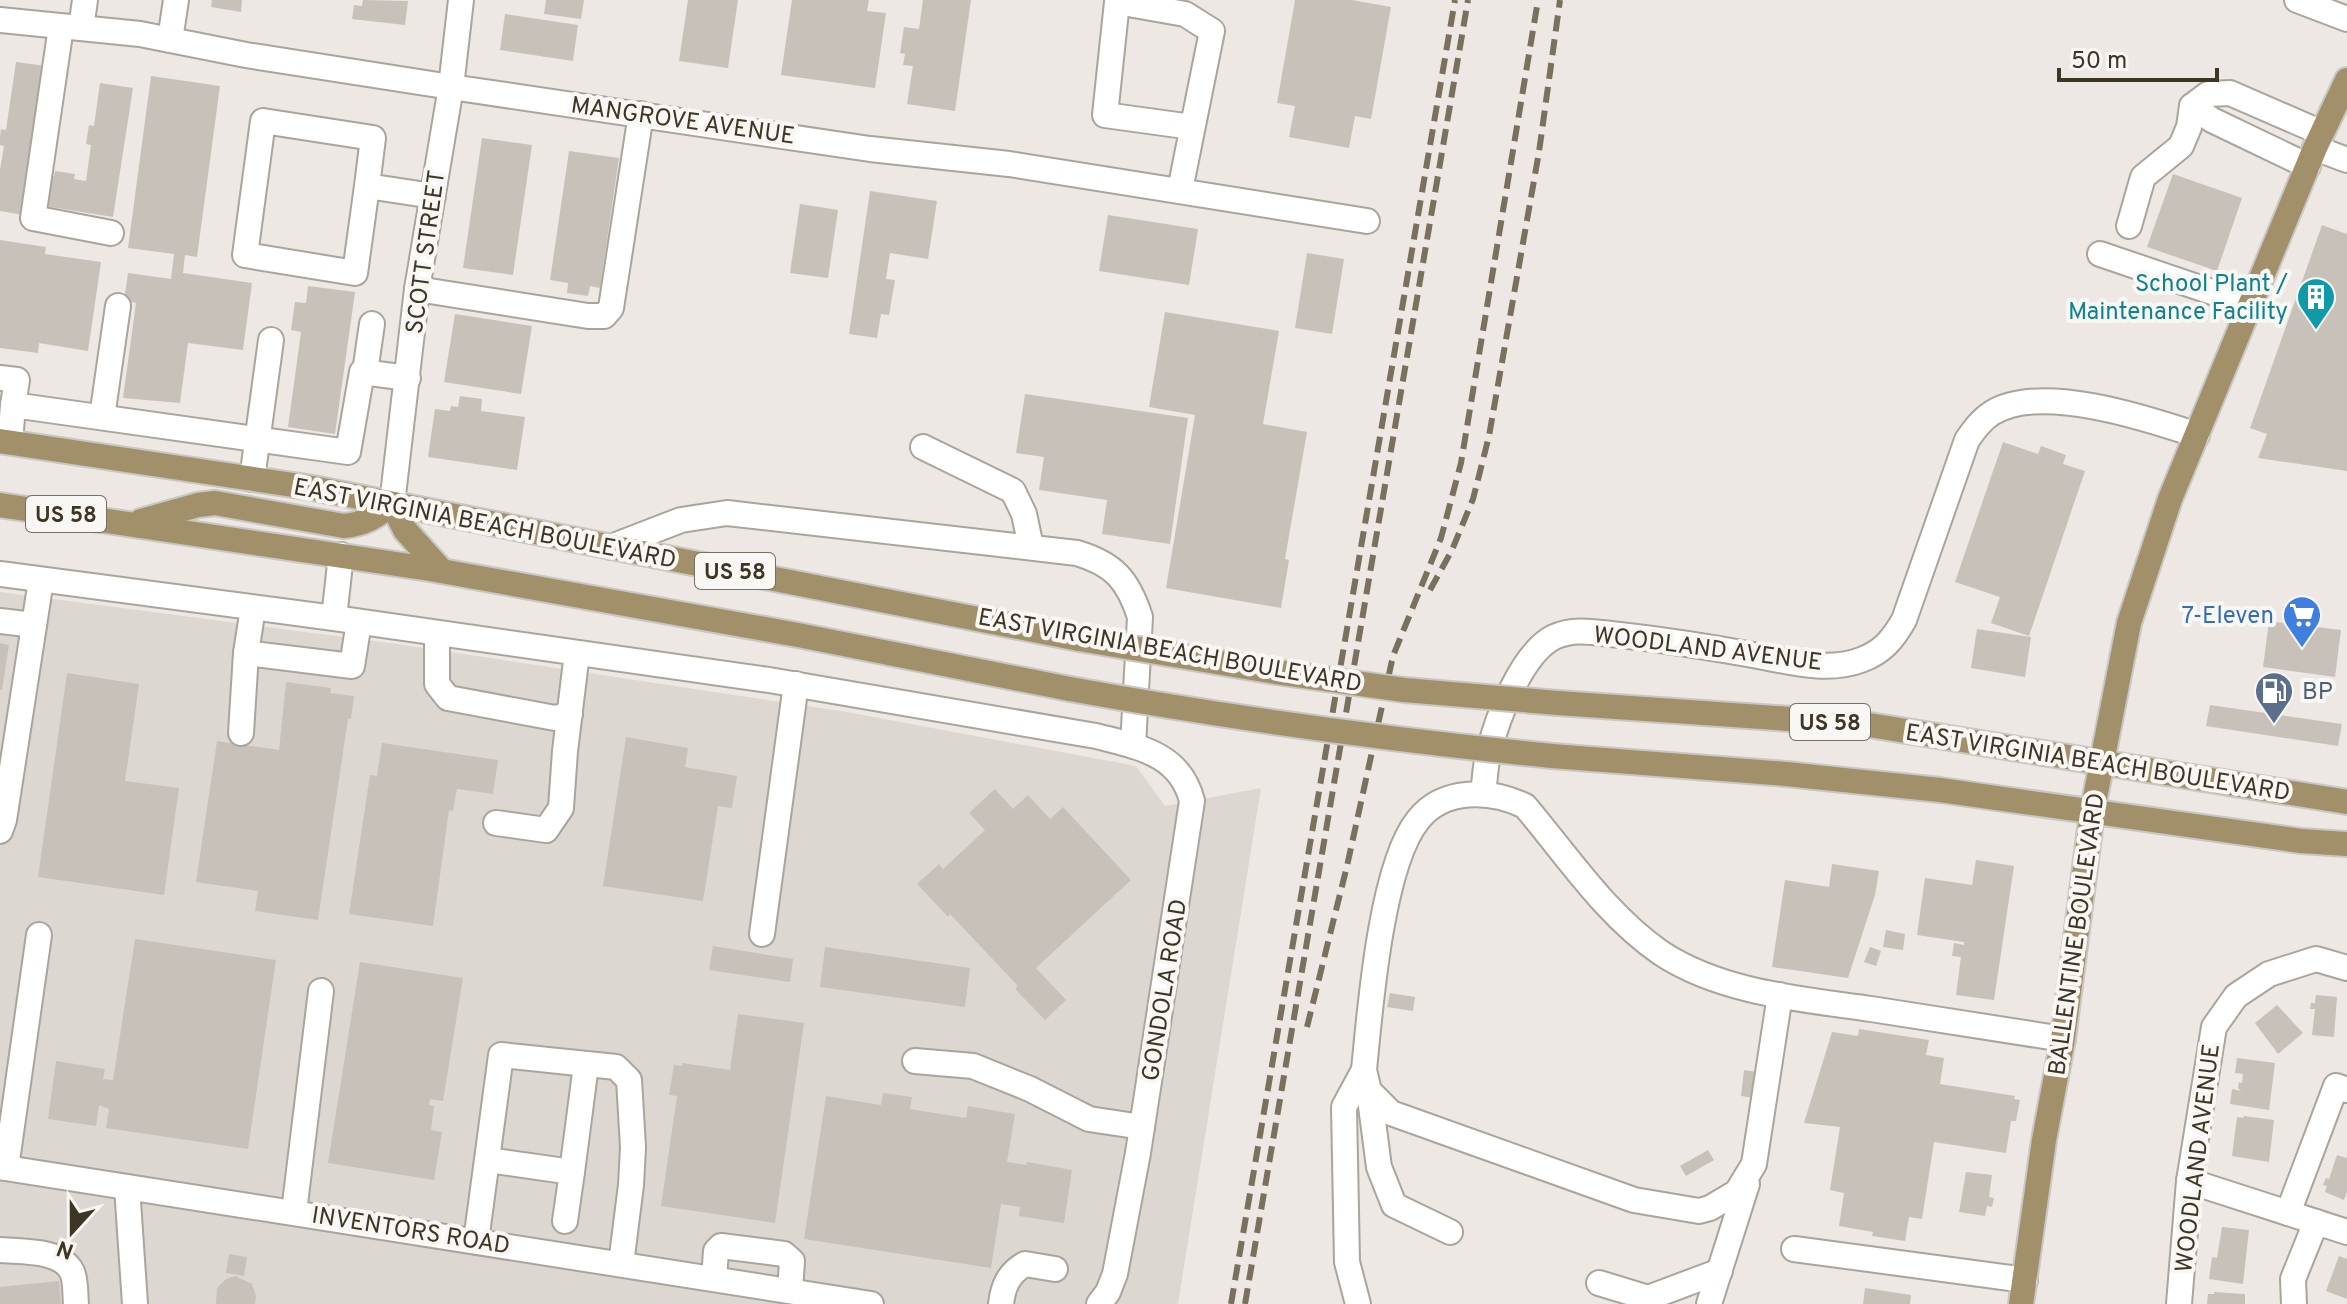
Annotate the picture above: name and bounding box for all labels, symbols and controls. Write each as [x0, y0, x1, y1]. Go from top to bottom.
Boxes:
scale bar [2059, 32, 2217, 82]
text: 50 m [2071, 47, 2127, 77]
street label: MANGROVE AVENUE [569, 91, 797, 153]
street label: SCOTT STREET [401, 168, 453, 336]
place label: School Plant / Maintenance Facility [2068, 270, 2288, 328]
building icon: School Plant / Maintenance Facility [2295, 276, 2337, 331]
street label: EAST VIRGINIA BEACH BOULEVARD [291, 473, 679, 577]
road number: US 58 [26, 496, 106, 532]
road number: US 58 [695, 553, 775, 589]
supermarket icon: 7-Eleven [2281, 594, 2323, 649]
place label: 7-Eleven [2181, 602, 2274, 632]
street label: EAST VIRGINIA BEACH BOULEVARD [975, 603, 1364, 701]
street label: WOODLAND AVENUE [1592, 621, 1824, 679]
fuel station icon: BP [2253, 670, 2295, 725]
place label: BP [2302, 678, 2333, 708]
road number: US 58 [1790, 704, 1870, 740]
street label: EAST VIRGINIA BEACH BOULEVARD [1903, 719, 2292, 809]
street label: BALLENTINE BOULEVARD [2043, 791, 2113, 1078]
street label: GONDOLA ROAD [1137, 897, 1195, 1084]
street label: WOODLAND AVENUE [2170, 1042, 2228, 1274]
north arrow [32, 1192, 112, 1272]
street label: INVENTORS ROAD [309, 1201, 512, 1262]
text: N [54, 1233, 78, 1264]

